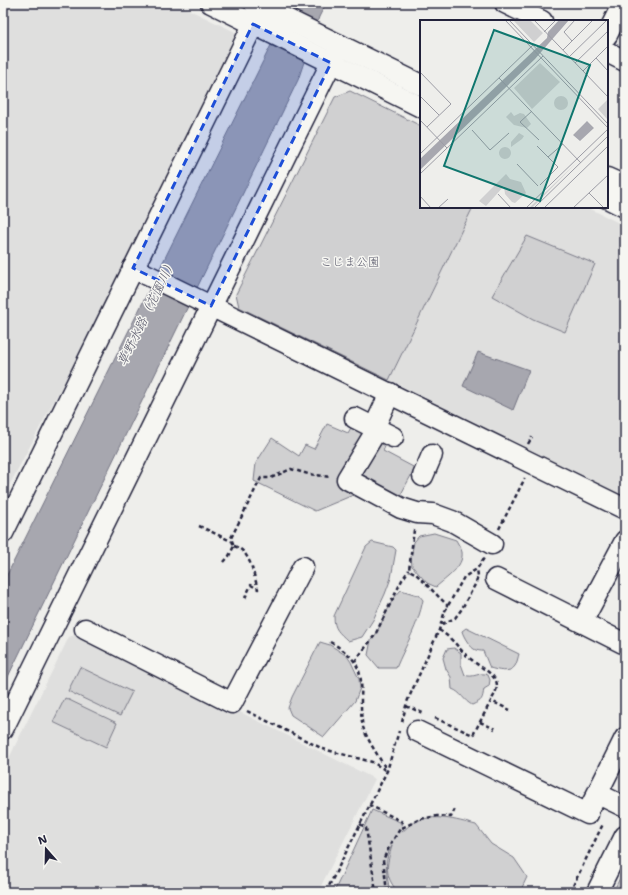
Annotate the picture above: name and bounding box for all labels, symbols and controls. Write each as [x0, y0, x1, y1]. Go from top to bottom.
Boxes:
inset map [420, 20, 608, 208]
park label: こじま公園 [320, 254, 380, 270]
water label: 草野水路（花園川） [113, 256, 180, 369]
north arrow [26, 829, 66, 869]
text: N [36, 831, 50, 849]

